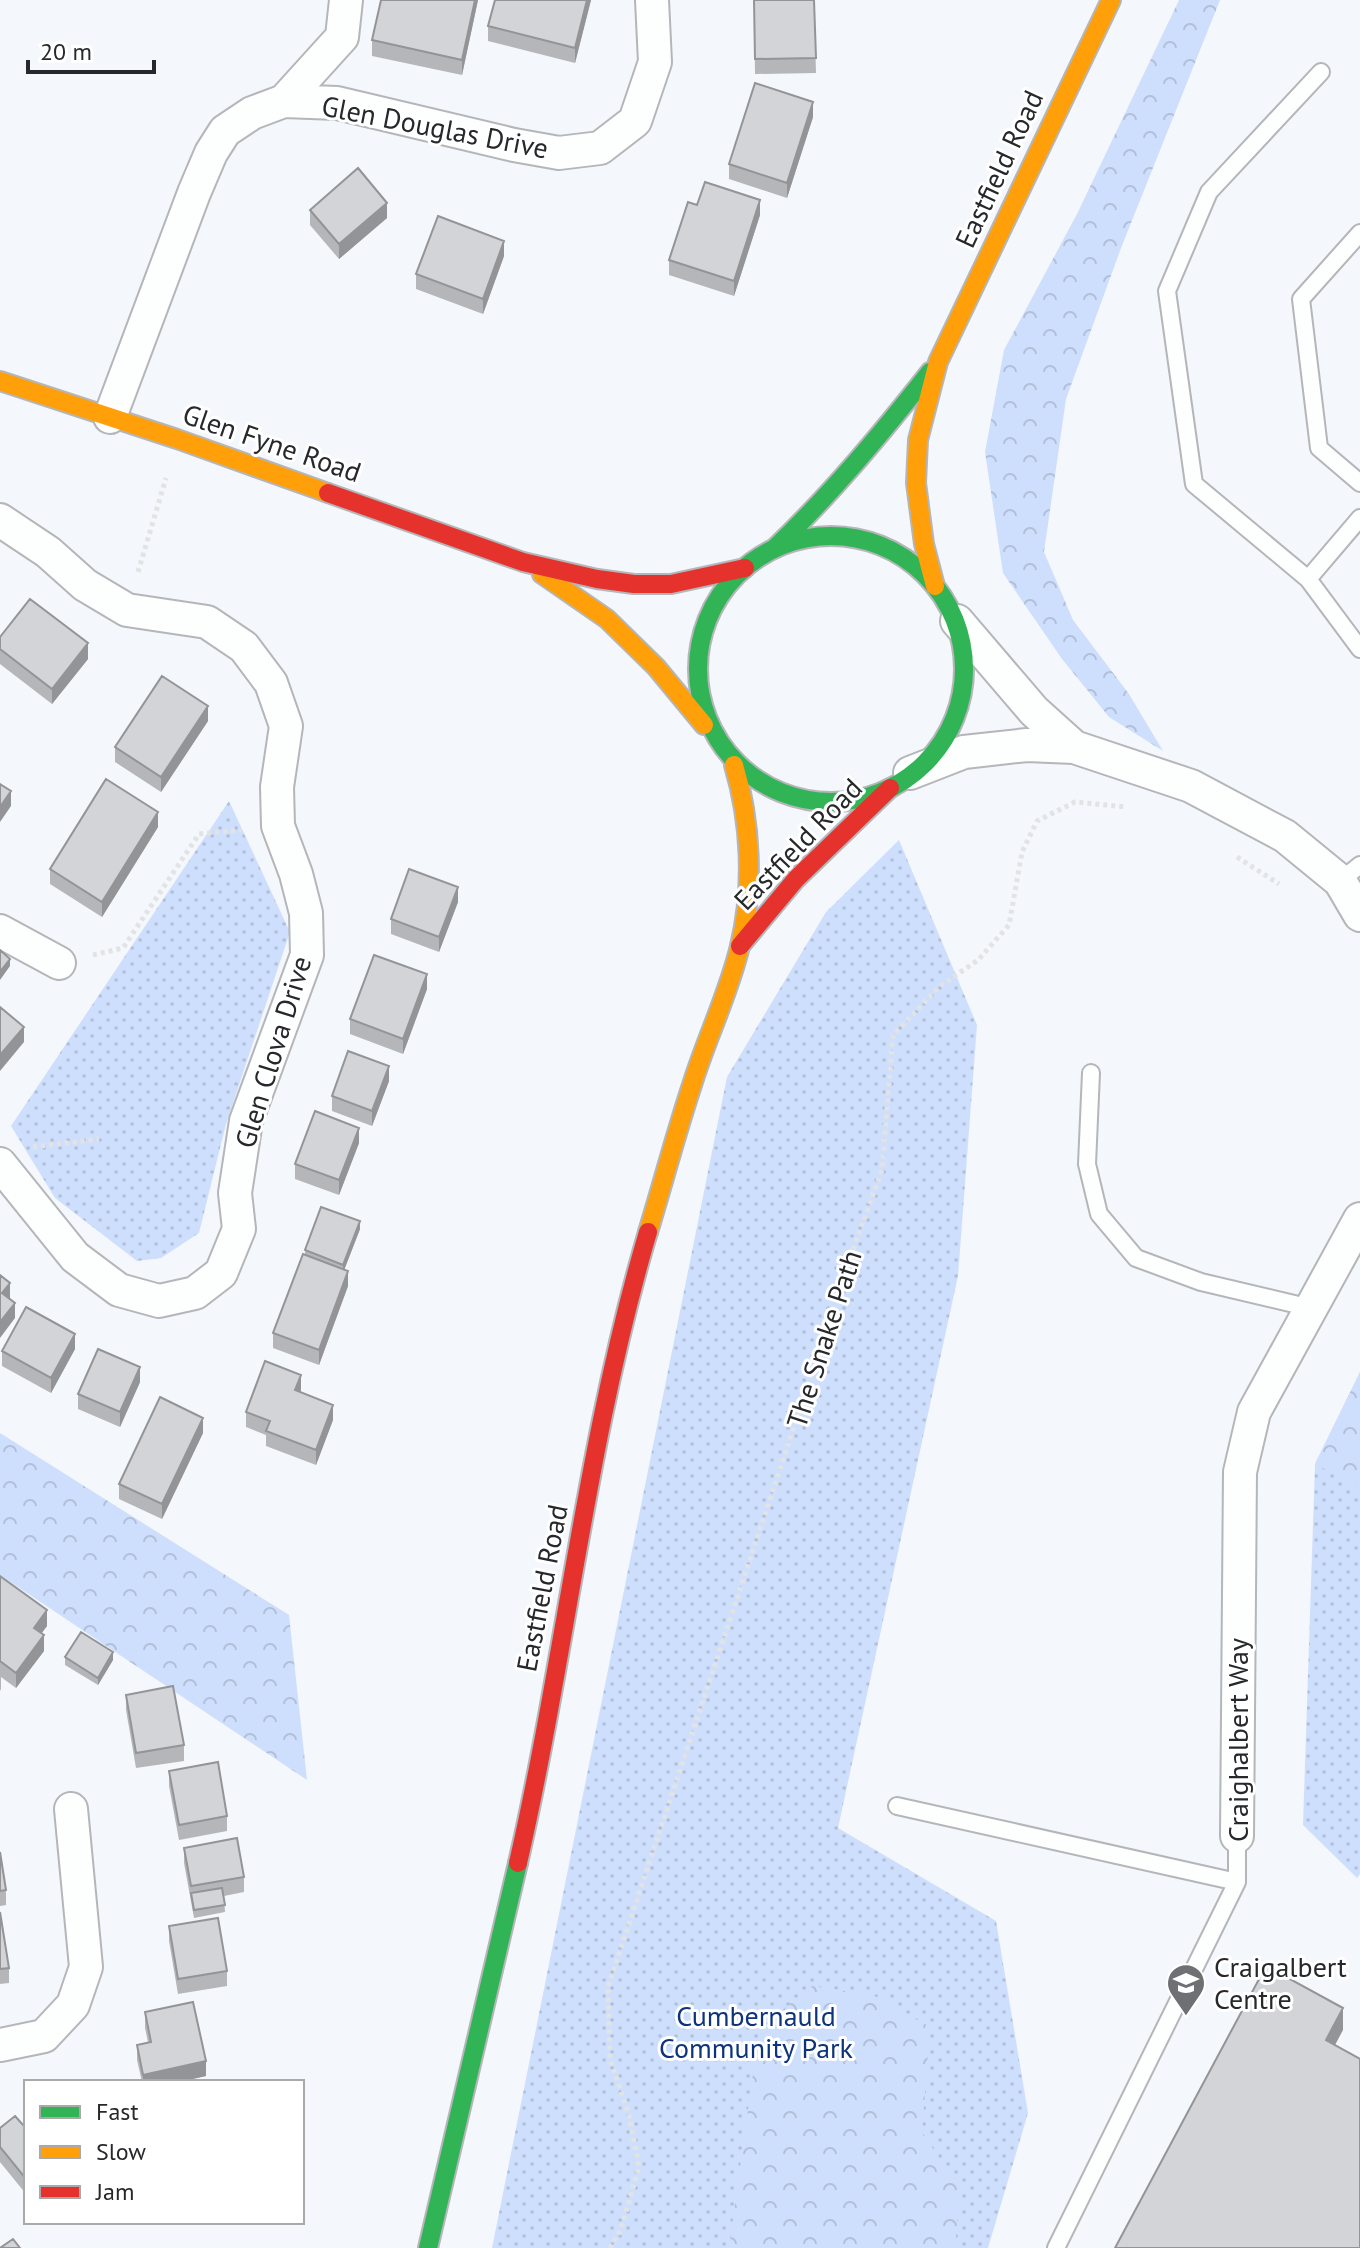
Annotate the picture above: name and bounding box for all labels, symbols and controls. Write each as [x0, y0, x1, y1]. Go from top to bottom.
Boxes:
scale bar [28, 24, 154, 74]
text: 20 m [40, 36, 92, 67]
street label: Eastfield Road [946, 84, 1051, 253]
street label: Glen Douglas Drive [319, 86, 551, 167]
street label: Glen Fyne Road [178, 395, 366, 490]
street label: Eastfield Road [725, 770, 870, 917]
street label: Glen Clova Drive [226, 951, 319, 1152]
street label: The Snake Path [777, 1245, 870, 1432]
street label: Eastfield Road [507, 1501, 576, 1675]
street label: Craighalbert Way [1219, 1638, 1256, 1842]
place label: Craigalbert Centre [1214, 1948, 1347, 2017]
school or university icon: Craigalbert Centre [1165, 1962, 1207, 2017]
park label: Cumbernauld Community Park [659, 1997, 854, 2066]
legend [24, 2080, 304, 2224]
text: Fast [96, 2096, 139, 2127]
text: Slow [96, 2136, 146, 2167]
text: Jam [95, 2176, 134, 2207]

